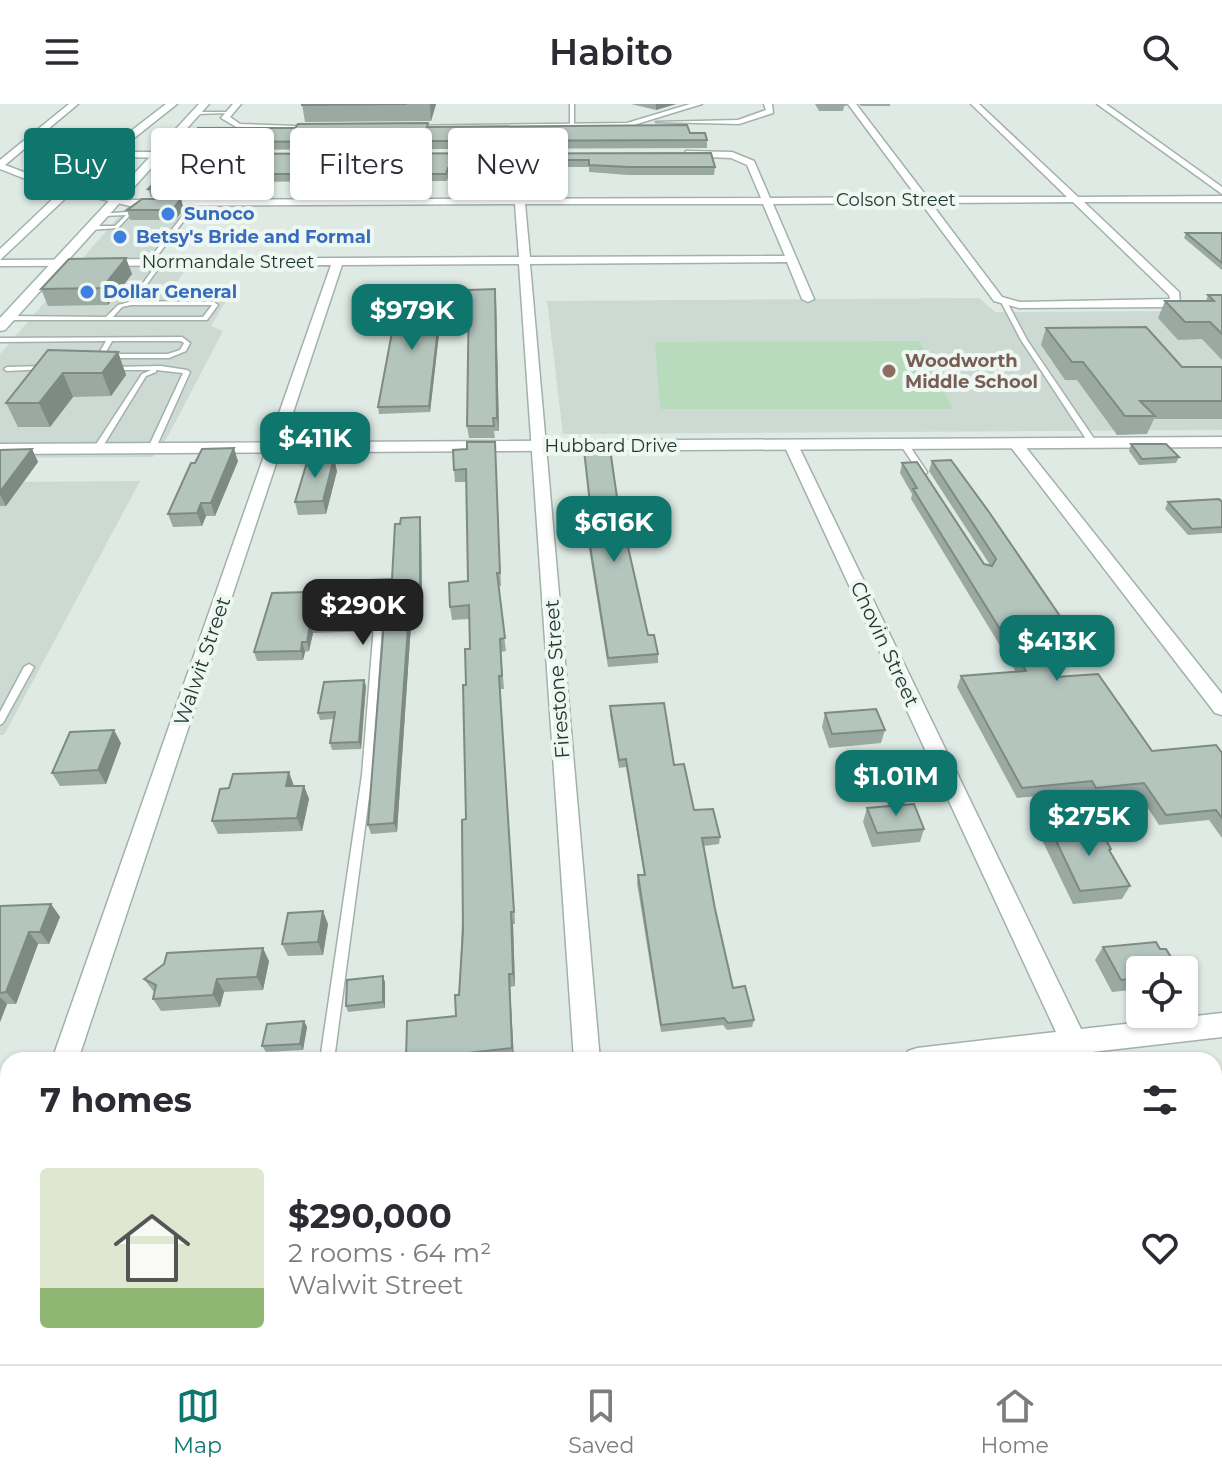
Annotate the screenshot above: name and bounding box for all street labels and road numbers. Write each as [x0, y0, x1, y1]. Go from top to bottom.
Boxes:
street label: Colson Street [836, 189, 956, 211]
street label: Normandale Street [142, 251, 314, 273]
street label: Hubbard Drive [545, 435, 677, 457]
street label: Chovin Street [846, 578, 924, 710]
street label: Walwit Street [169, 593, 235, 729]
street label: Firestone Street [539, 599, 575, 759]

